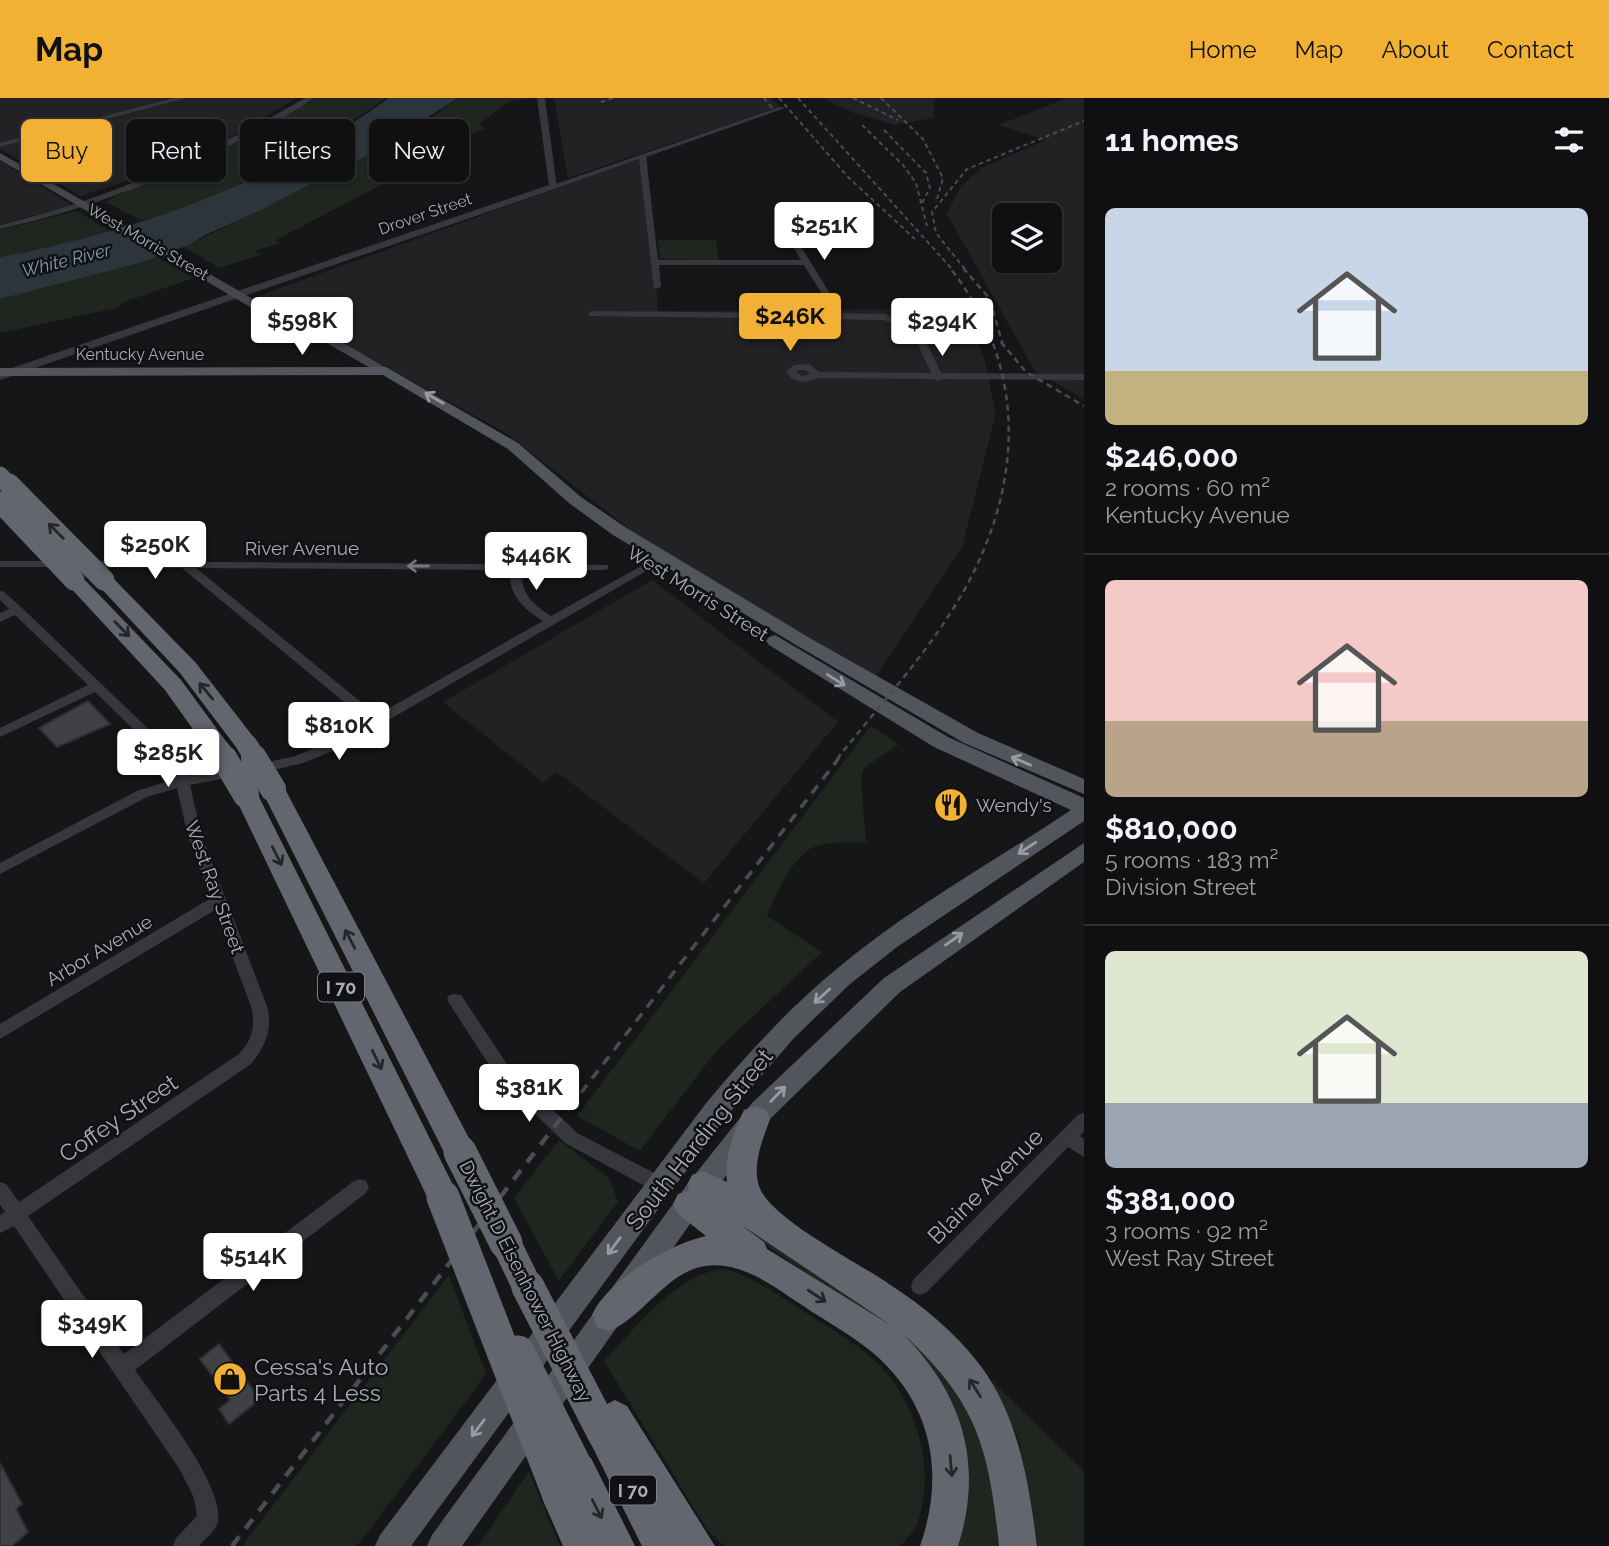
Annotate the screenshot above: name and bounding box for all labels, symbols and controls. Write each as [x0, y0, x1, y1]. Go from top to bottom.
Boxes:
text: Map [35, 30, 103, 69]
text: Home [1189, 35, 1257, 64]
text: Map [1295, 35, 1343, 64]
text: About [1381, 35, 1449, 64]
text: Contact [1487, 35, 1574, 64]
chip: Buy [21, 119, 112, 182]
chip: Rent [126, 119, 226, 182]
chip: Filters [240, 119, 355, 182]
chip: New [369, 119, 469, 182]
icon: filters [1550, 121, 1588, 159]
text: 11 homes [1105, 123, 1239, 158]
street label: Drover Street [376, 189, 475, 239]
street label: West Morris Street [84, 200, 212, 285]
pin: $251K [775, 202, 873, 262]
map controls [992, 203, 1062, 273]
button: layers [992, 203, 1062, 273]
text: $251K [790, 211, 858, 238]
water label: White River [19, 239, 114, 281]
icon: home [1284, 253, 1410, 379]
pin: $246K [741, 294, 839, 353]
pin: $598K [253, 298, 351, 357]
pin: $294K [893, 299, 991, 358]
text: $246K [755, 302, 825, 329]
text: $598K [267, 306, 337, 333]
text: $294K [907, 307, 977, 334]
street label: Kentucky Avenue [76, 345, 204, 364]
one-way arrow [424, 391, 445, 404]
text: $246,000 [1105, 439, 1239, 474]
text: 2 rooms · 60 m² [1105, 474, 1270, 501]
text: Kentucky Avenue [1105, 501, 1290, 528]
pin: $250K [106, 522, 204, 581]
one-way arrow [47, 523, 64, 540]
text: $250K [120, 530, 190, 557]
pin: $446K [487, 532, 585, 592]
street label: River Avenue [245, 537, 359, 559]
text: $446K [501, 541, 571, 568]
street label: West Morris Street [623, 541, 773, 646]
one-way arrow [407, 559, 430, 573]
one-way arrow [113, 620, 130, 637]
icon: home [1284, 625, 1410, 751]
one-way arrow [825, 673, 845, 687]
one-way arrow [199, 682, 214, 700]
pin: $810K [290, 702, 388, 762]
text: $810K [304, 711, 374, 738]
pin: $285K [119, 730, 217, 789]
text: $285K [133, 738, 203, 765]
one-way arrow [1011, 754, 1032, 767]
restaurant icon: Wendy's [932, 786, 970, 824]
place label: Wendy's [976, 794, 1052, 816]
text: $810,000 [1105, 811, 1238, 846]
street label: West Ray Street [181, 818, 249, 957]
one-way arrow [1018, 841, 1037, 856]
one-way arrow [270, 845, 284, 866]
text: 5 rooms · 183 m² [1105, 846, 1279, 873]
text: Division Street [1105, 873, 1257, 900]
street label: Arbor Avenue [42, 910, 156, 990]
one-way arrow [343, 929, 356, 950]
one-way arrow [944, 932, 963, 946]
road number: I 70 [318, 972, 364, 1002]
one-way arrow [813, 988, 831, 1004]
icon: home [1284, 996, 1410, 1122]
street label: South Harding Street [620, 1043, 778, 1235]
one-way arrow [371, 1049, 384, 1070]
pin: $381K [480, 1065, 578, 1124]
street label: Coffey Street [54, 1068, 183, 1167]
text: $381K [495, 1073, 563, 1100]
one-way arrow [769, 1086, 786, 1103]
street label: Blaine Avenue [922, 1123, 1048, 1249]
street label: Dwight D Eisenhower Highway [455, 1156, 597, 1406]
text: $381,000 [1105, 1182, 1236, 1217]
text: 3 rooms · 92 m² [1105, 1217, 1268, 1244]
pin: $514K [204, 1234, 302, 1293]
one-way arrow [607, 1236, 622, 1255]
text: $514K [219, 1242, 287, 1269]
text: West Ray Street [1105, 1244, 1274, 1271]
one-way arrow [806, 1290, 826, 1304]
pin: $349K [43, 1300, 141, 1360]
text: $349K [57, 1309, 127, 1336]
place label: Cessa's Auto Parts 4 Less [254, 1353, 388, 1406]
shop icon: Cessa's Auto Parts 4 Less [211, 1360, 249, 1398]
one-way arrow [968, 1379, 982, 1398]
one-way arrow [471, 1419, 486, 1437]
one-way arrow [945, 1454, 958, 1477]
road number: I 70 [610, 1476, 656, 1504]
one-way arrow [591, 1498, 604, 1519]

